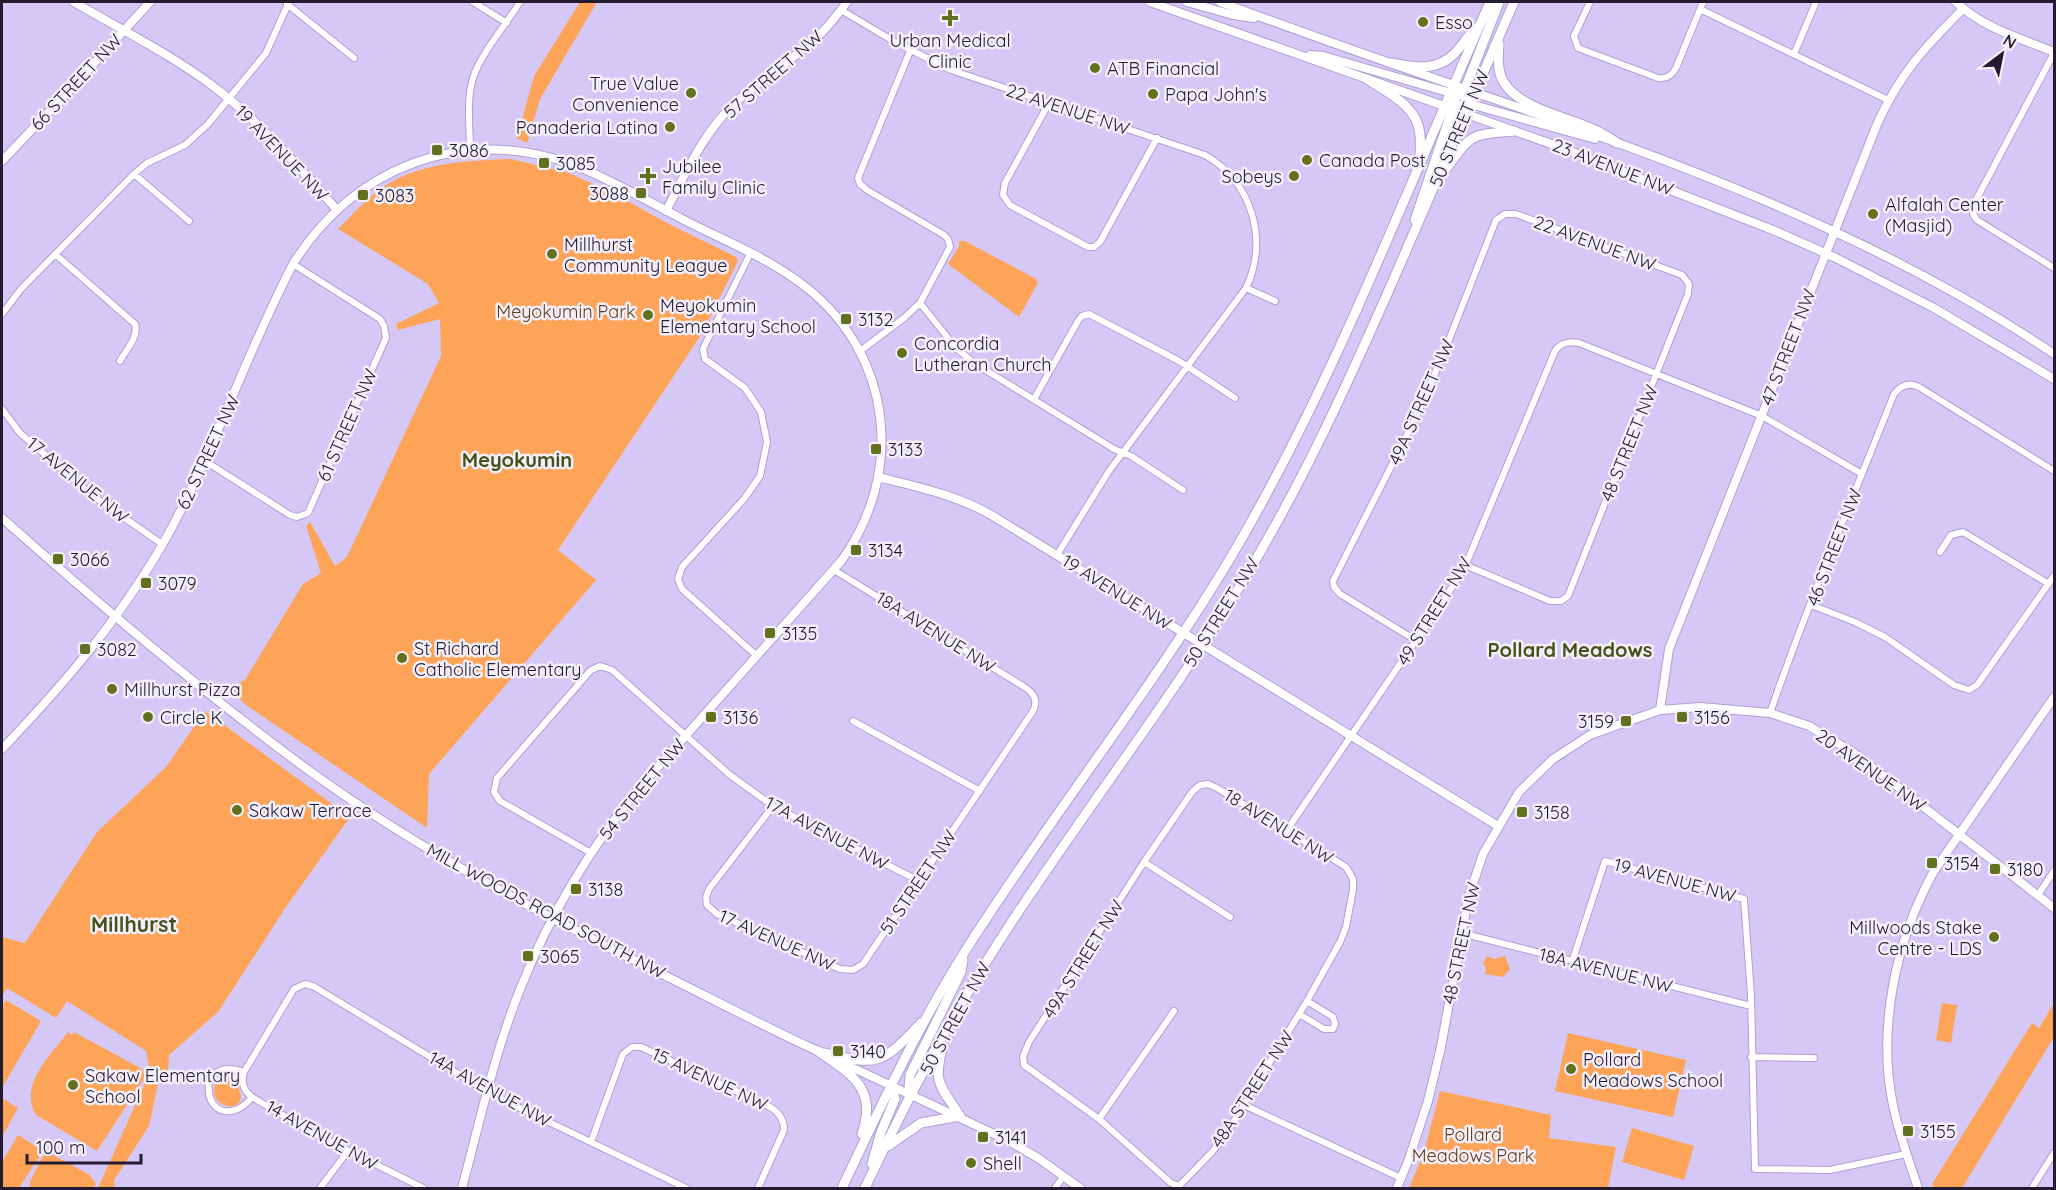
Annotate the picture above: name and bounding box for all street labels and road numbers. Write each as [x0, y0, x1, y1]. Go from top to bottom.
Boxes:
street label: 57 STREET NW [719, 25, 827, 123]
street label: 66 STREET NW [25, 29, 127, 135]
street label: 50 STREET NW [1424, 66, 1494, 190]
street label: 22 AVENUE NW [1003, 78, 1133, 140]
street label: 19 AVENUE NW [230, 100, 334, 206]
street label: 23 AVENUE NW [1549, 133, 1677, 201]
street label: 22 AVENUE NW [1531, 210, 1659, 276]
street label: 47 STREET NW [1755, 286, 1821, 408]
street label: 49A STREET NW [1383, 335, 1459, 469]
street label: 61 STREET NW [312, 365, 382, 485]
street label: 48 STREET NW [1595, 381, 1663, 505]
street label: 62 STREET NW [171, 391, 245, 513]
street label: 17 AVENUE NW [22, 432, 134, 528]
street label: 46 STREET NW [1801, 485, 1867, 609]
street label: 19 AVENUE NW [1058, 549, 1176, 635]
street label: 49 STREET NW [1391, 552, 1477, 670]
street label: 50 STREET NW [1178, 553, 1264, 671]
street label: 18A AVENUE NW [872, 586, 1000, 678]
street label: 20 AVENUE NW [1811, 723, 1931, 817]
street label: 54 STREET NW [594, 734, 690, 844]
street label: 18 AVENUE NW [1220, 783, 1338, 869]
street label: 17A AVENUE NW [761, 791, 893, 875]
street label: 51 STREET NW [875, 825, 961, 939]
street label: MILL WOODS ROAD SOUTH NW [423, 838, 669, 984]
street label: 19 AVENUE NW [1611, 853, 1739, 907]
street label: 48 STREET NW [1437, 880, 1485, 1006]
street label: 49A STREET NW [1037, 895, 1129, 1023]
street label: 17 AVENUE NW [715, 904, 839, 976]
street label: 18A AVENUE NW [1537, 942, 1675, 998]
street label: 50 STREET NW [915, 958, 995, 1078]
street label: 48A STREET NW [1205, 1026, 1299, 1152]
street label: 15 AVENUE NW [648, 1042, 772, 1116]
street label: 14A AVENUE NW [425, 1046, 555, 1132]
street label: 14 AVENUE NW [262, 1095, 382, 1175]

